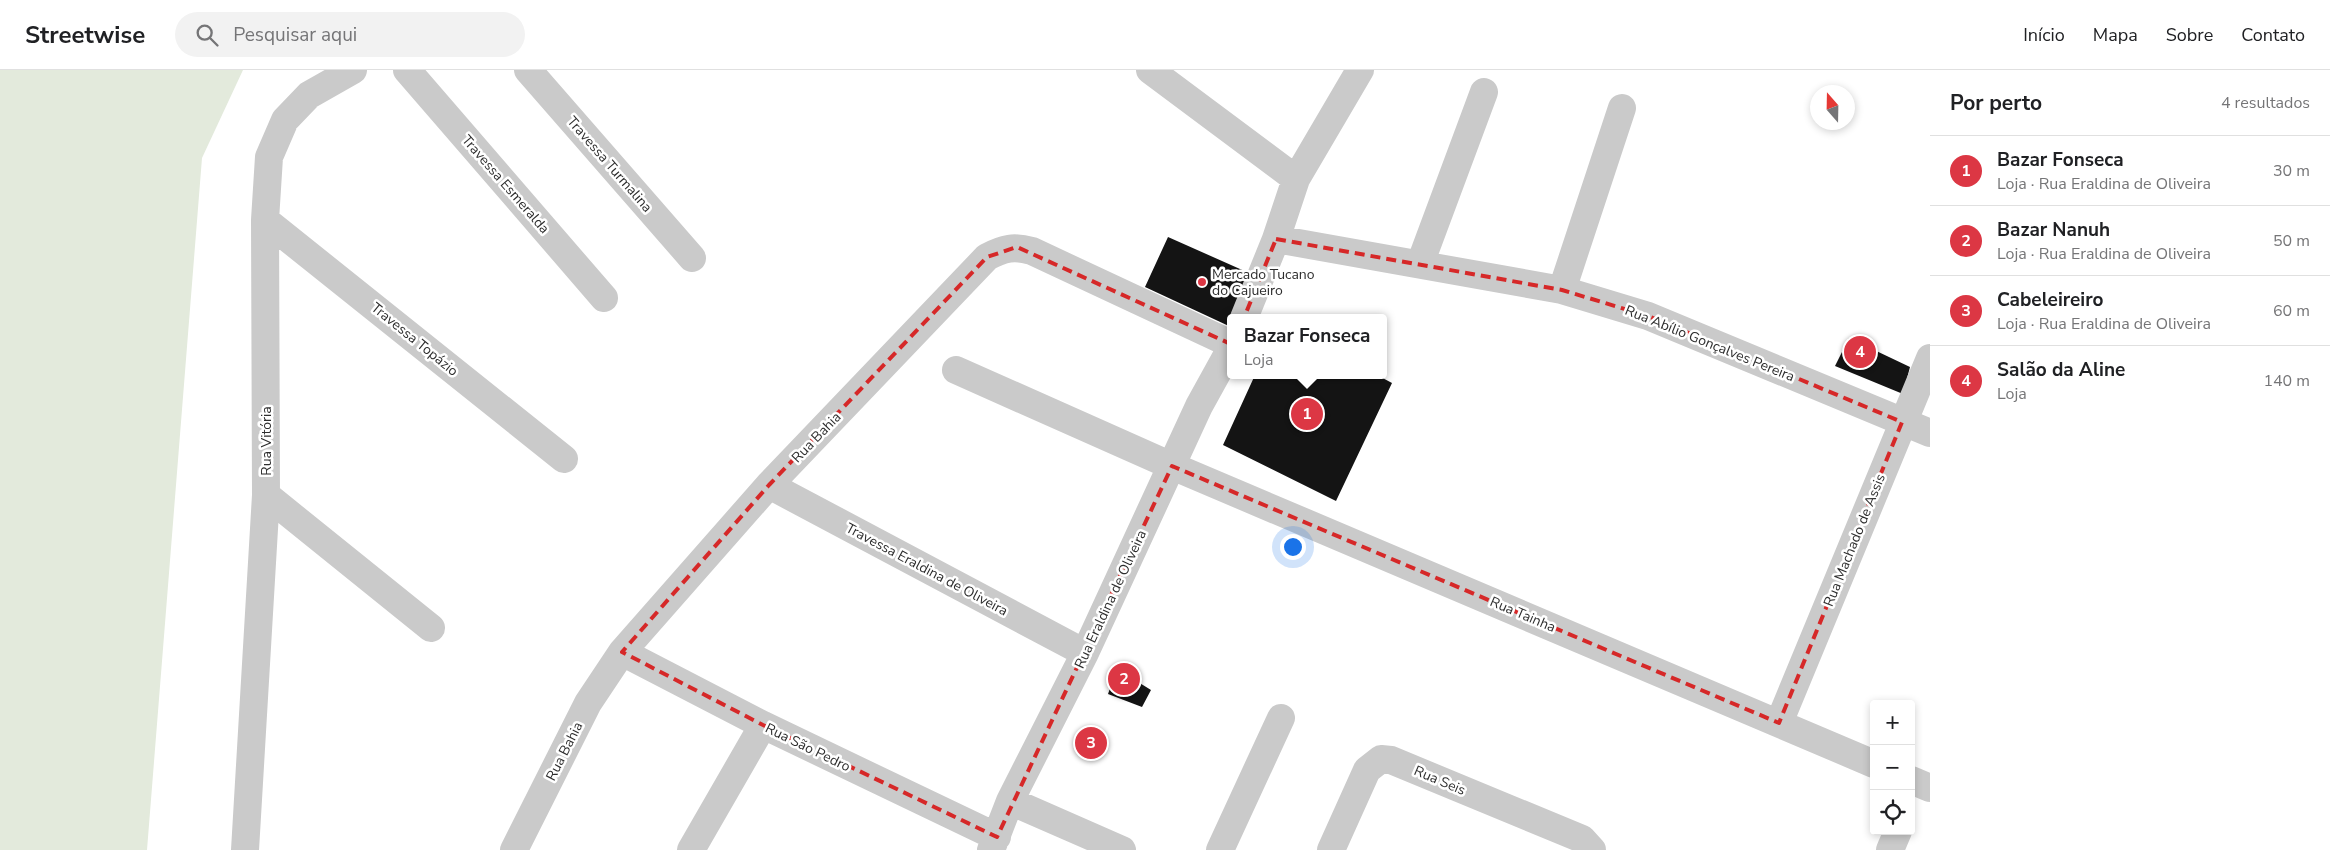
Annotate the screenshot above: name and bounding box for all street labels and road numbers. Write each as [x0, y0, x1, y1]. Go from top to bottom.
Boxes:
street label: Travessa Turmalina [563, 112, 657, 216]
street label: Travessa Esmeralda [457, 131, 554, 238]
street label: Travessa Topázio [367, 298, 462, 381]
street label: Rua Abílio Gonçalves Pereira [1622, 301, 1797, 386]
street label: Rua Vitória [257, 406, 276, 476]
street label: Rua Bahia [787, 408, 845, 467]
street label: Rua Machado de Assis [1819, 471, 1890, 609]
street label: Travessa Eraldina de Oliveira [842, 519, 1011, 620]
street label: Rua Eraldina de Oliveira [1070, 527, 1151, 672]
street label: Rua Tainha [1487, 592, 1559, 637]
street label: Rua Bahia [542, 719, 587, 784]
street label: Rua São Pedro [762, 719, 854, 776]
street label: Rua Seis [1411, 761, 1469, 800]

